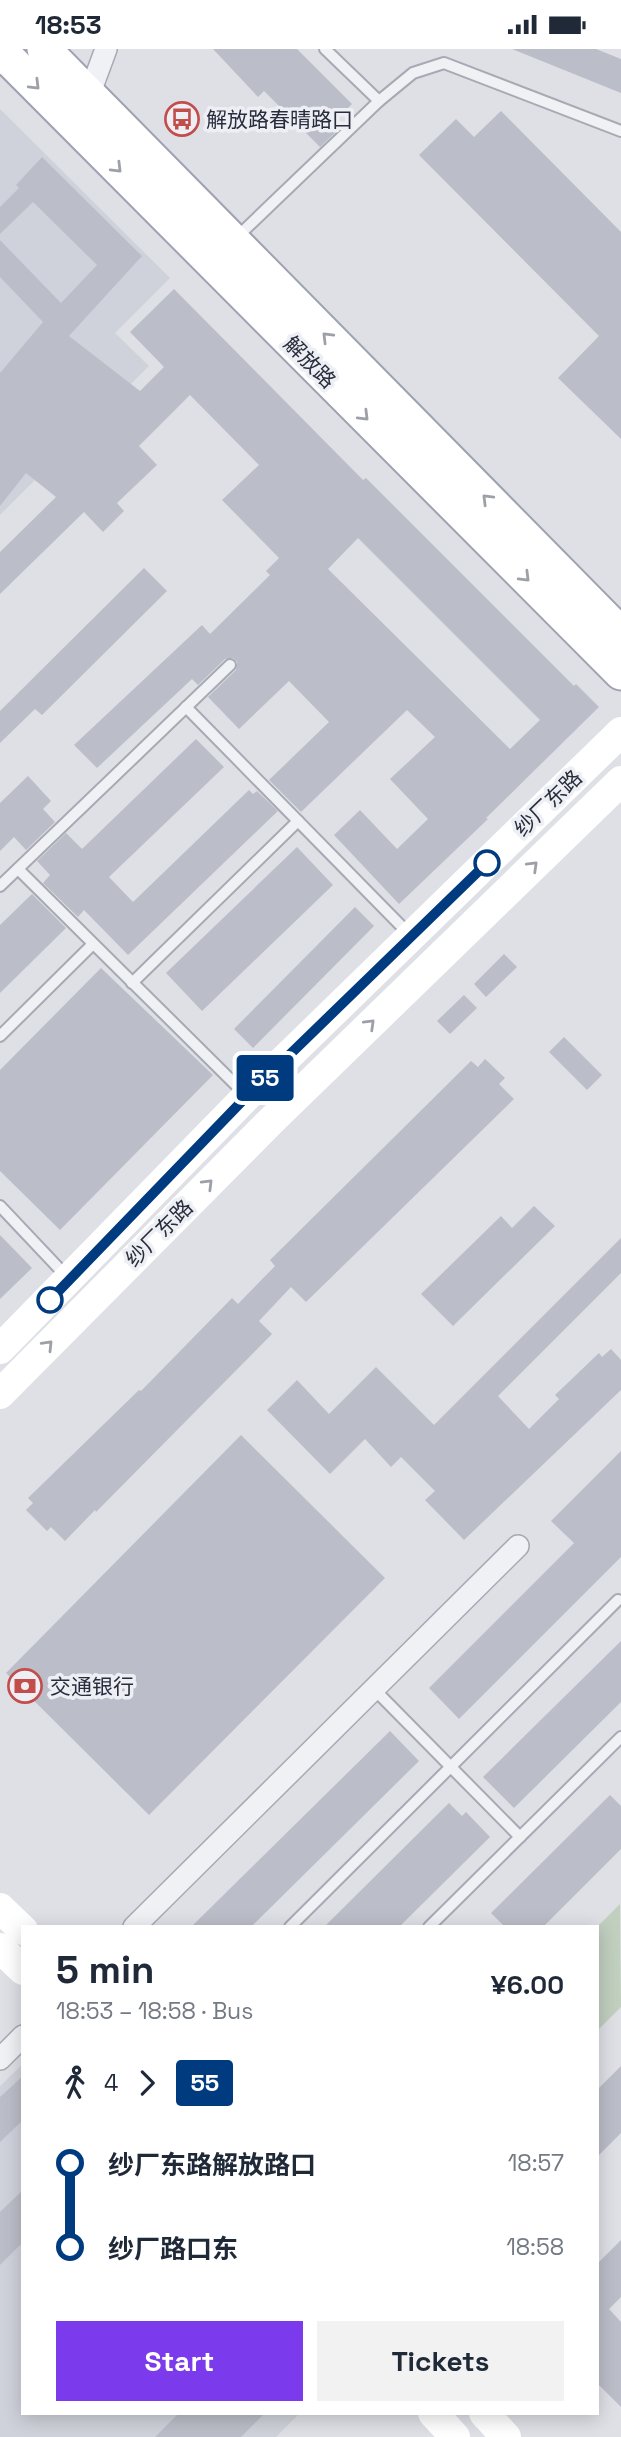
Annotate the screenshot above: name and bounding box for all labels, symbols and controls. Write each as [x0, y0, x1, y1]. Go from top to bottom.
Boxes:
text: 18:53 [35, 8, 102, 42]
one-way arrow [26, 76, 39, 89]
bus stop icon: 解放路春晴路口 [163, 100, 201, 138]
place label: 解放路春晴路口 [206, 106, 353, 133]
one-way arrow [109, 159, 122, 172]
street label: 解放路 [278, 330, 342, 394]
one-way arrow [322, 332, 335, 345]
one-way arrow [356, 407, 369, 420]
one-way arrow [482, 494, 495, 507]
one-way arrow [517, 569, 529, 581]
street label: 纱厂东路 [508, 764, 588, 842]
unlabelled marker [474, 850, 500, 876]
one-way arrow [525, 861, 538, 874]
one-way arrow [362, 1020, 375, 1033]
line badge: 55 [233, 1055, 296, 1101]
text: 55 [251, 1062, 279, 1093]
one-way arrow [200, 1180, 212, 1192]
street label: 纱厂东路 [120, 1194, 198, 1272]
unlabelled marker [37, 1287, 63, 1313]
one-way arrow [39, 1341, 52, 1354]
bank icon: 交通银行 [6, 1667, 44, 1705]
place label: 交通银行 [50, 1673, 134, 1700]
text: 5 min [56, 1946, 154, 1994]
text: ¥6.00 [491, 1968, 564, 2002]
text: 18:53 – 18:58 · Bus [56, 1996, 253, 2026]
icon: walk [56, 2064, 94, 2102]
icon: forward [128, 2064, 166, 2102]
text: 55 [190, 2067, 219, 2098]
text: 4 [104, 2068, 118, 2098]
text: 纱厂东路解放路口 [108, 2148, 316, 2182]
text: 18:57 [508, 2148, 564, 2178]
text: 纱厂路口东 [108, 2232, 238, 2266]
text: 18:58 [506, 2232, 564, 2262]
button: Start [56, 2321, 303, 2401]
button: Tickets [317, 2321, 564, 2401]

